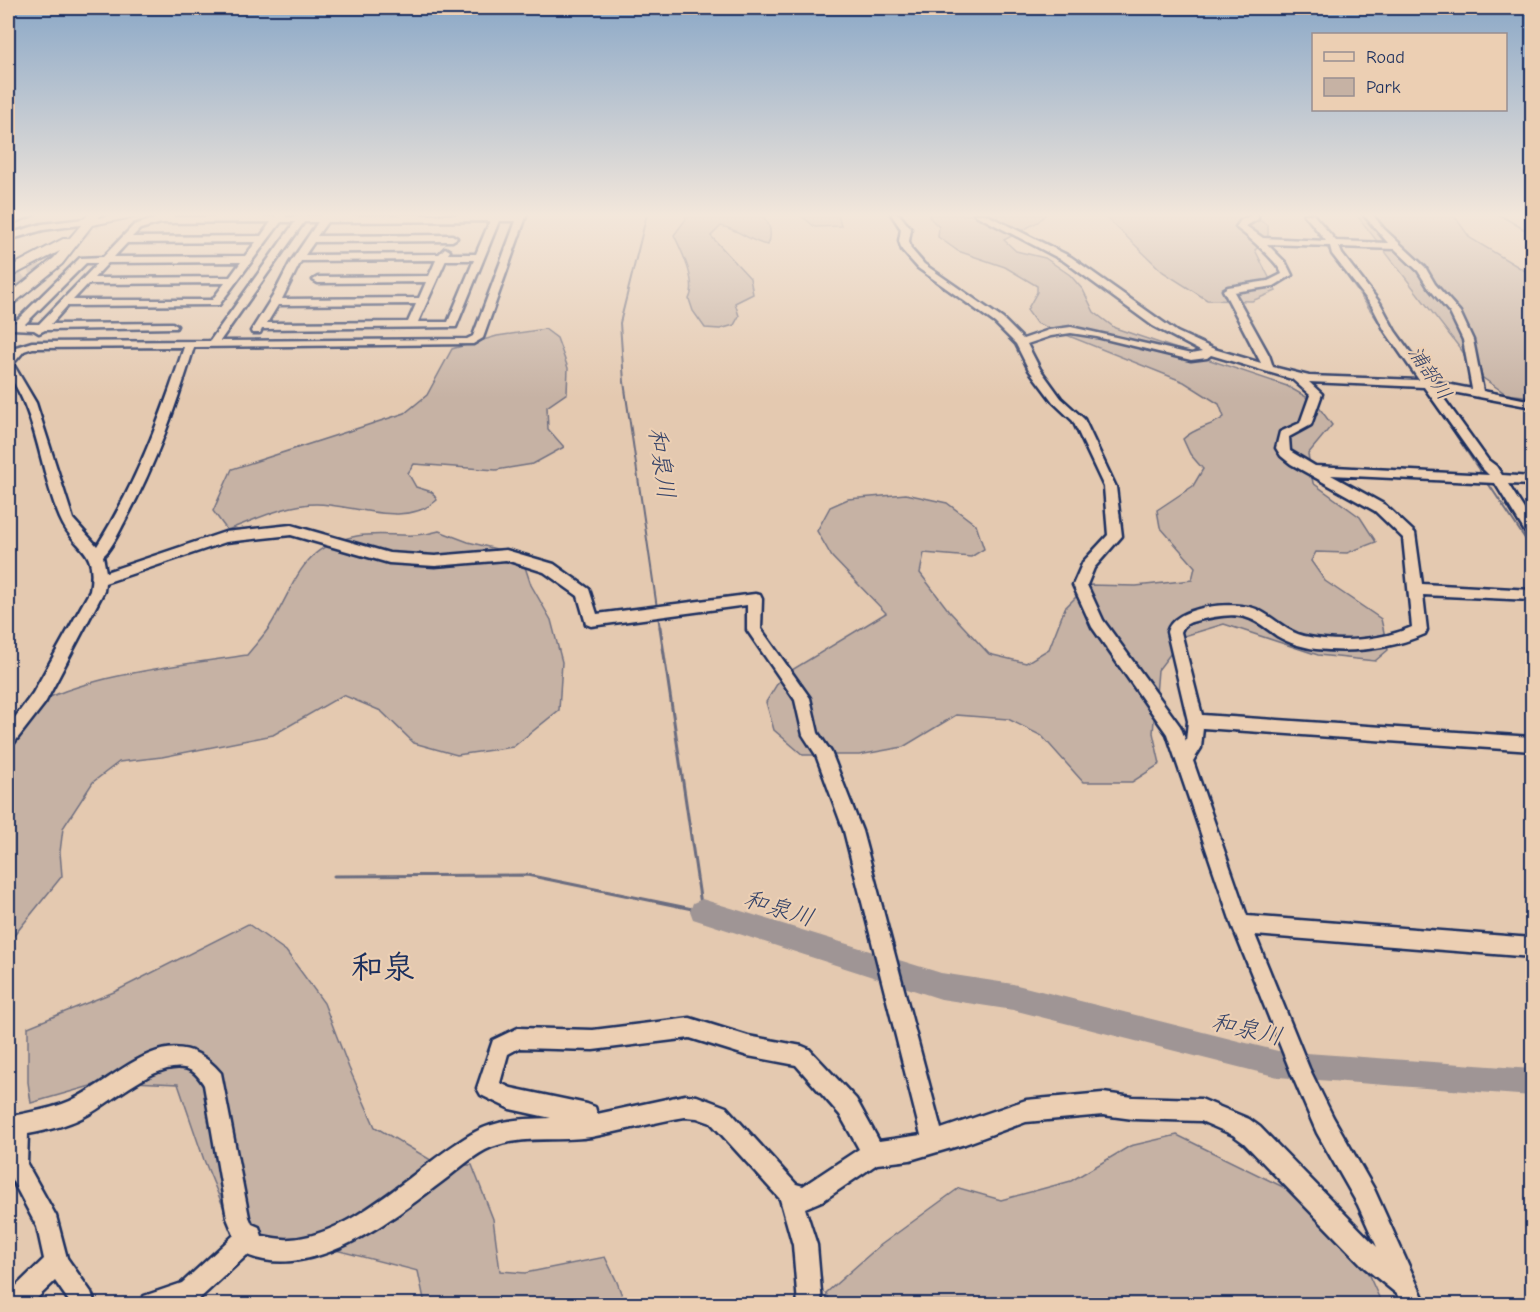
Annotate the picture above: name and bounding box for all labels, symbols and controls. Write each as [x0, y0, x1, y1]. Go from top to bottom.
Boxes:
legend [1312, 33, 1507, 111]
text: Road [1366, 47, 1405, 68]
text: Park [1366, 77, 1401, 98]
water label: 浦部川 [1404, 342, 1456, 404]
water label: 和泉川 [643, 425, 681, 501]
water label: 和泉川 [740, 884, 818, 932]
district label: 和泉 [351, 949, 415, 986]
water label: 和泉川 [1209, 1007, 1285, 1051]

